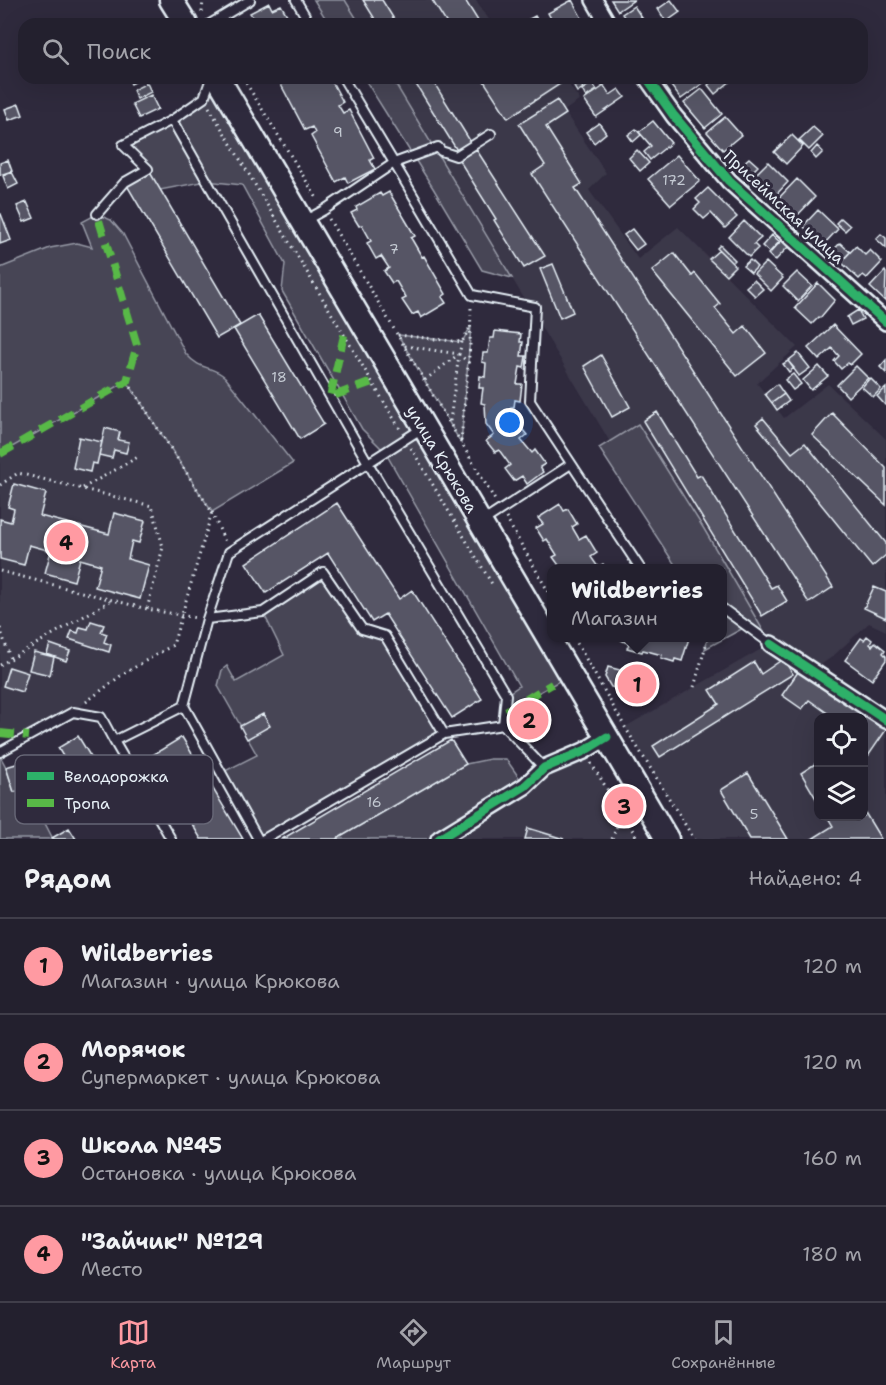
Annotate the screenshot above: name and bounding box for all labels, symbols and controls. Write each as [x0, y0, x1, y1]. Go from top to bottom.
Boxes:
search box [18, 18, 868, 84]
icon: search [39, 35, 72, 68]
text: Поиск [87, 37, 151, 66]
house number: 9 [333, 123, 343, 141]
street label: Присеймская улица [719, 145, 849, 269]
house number: 172 [662, 171, 686, 189]
house number: 7 [389, 240, 399, 258]
house number: 18 [271, 368, 287, 386]
street label: улица Крюкова [402, 401, 482, 517]
your location [495, 408, 524, 437]
pin: 4 [46, 520, 86, 564]
popup [547, 564, 727, 642]
text: Wildberries [571, 576, 703, 605]
text: Магазин [571, 605, 658, 631]
pin: 1 [618, 662, 656, 706]
pin: 2 [510, 698, 548, 742]
map controls [814, 713, 868, 821]
button: locate [814, 713, 868, 767]
legend [15, 755, 213, 824]
text: Велодорожка [64, 766, 169, 787]
button: layers [814, 767, 868, 821]
pin: 3 [604, 784, 644, 828]
text: Тропа [64, 793, 110, 814]
house number: 16 [366, 793, 382, 811]
house number: 5 [750, 805, 758, 823]
text: Рядом [24, 861, 111, 896]
text: Найдено: 4 [749, 865, 862, 891]
text: Wildberries [81, 939, 213, 968]
text: 1 [39, 953, 48, 979]
text: 120 m [803, 953, 862, 979]
text: Магазин · улица Крюкова [81, 968, 340, 994]
text: Морячок [81, 1035, 185, 1064]
text: 2 [37, 1049, 51, 1075]
text: 120 m [803, 1049, 862, 1075]
text: Супермаркет · улица Крюкова [81, 1064, 380, 1090]
text: Школа №45 [81, 1131, 222, 1160]
text: 3 [37, 1145, 51, 1171]
text: 160 m [803, 1145, 862, 1171]
text: Остановка · улица Крюкова [81, 1160, 356, 1186]
text: "Зайчик" №129 [81, 1227, 263, 1256]
text: 4 [37, 1241, 51, 1267]
text: 180 m [802, 1241, 862, 1267]
text: Место [81, 1256, 143, 1282]
tab: Карта [110, 1316, 156, 1373]
tab: Маршрут [376, 1316, 451, 1373]
tab: Сохранённые [671, 1316, 776, 1373]

